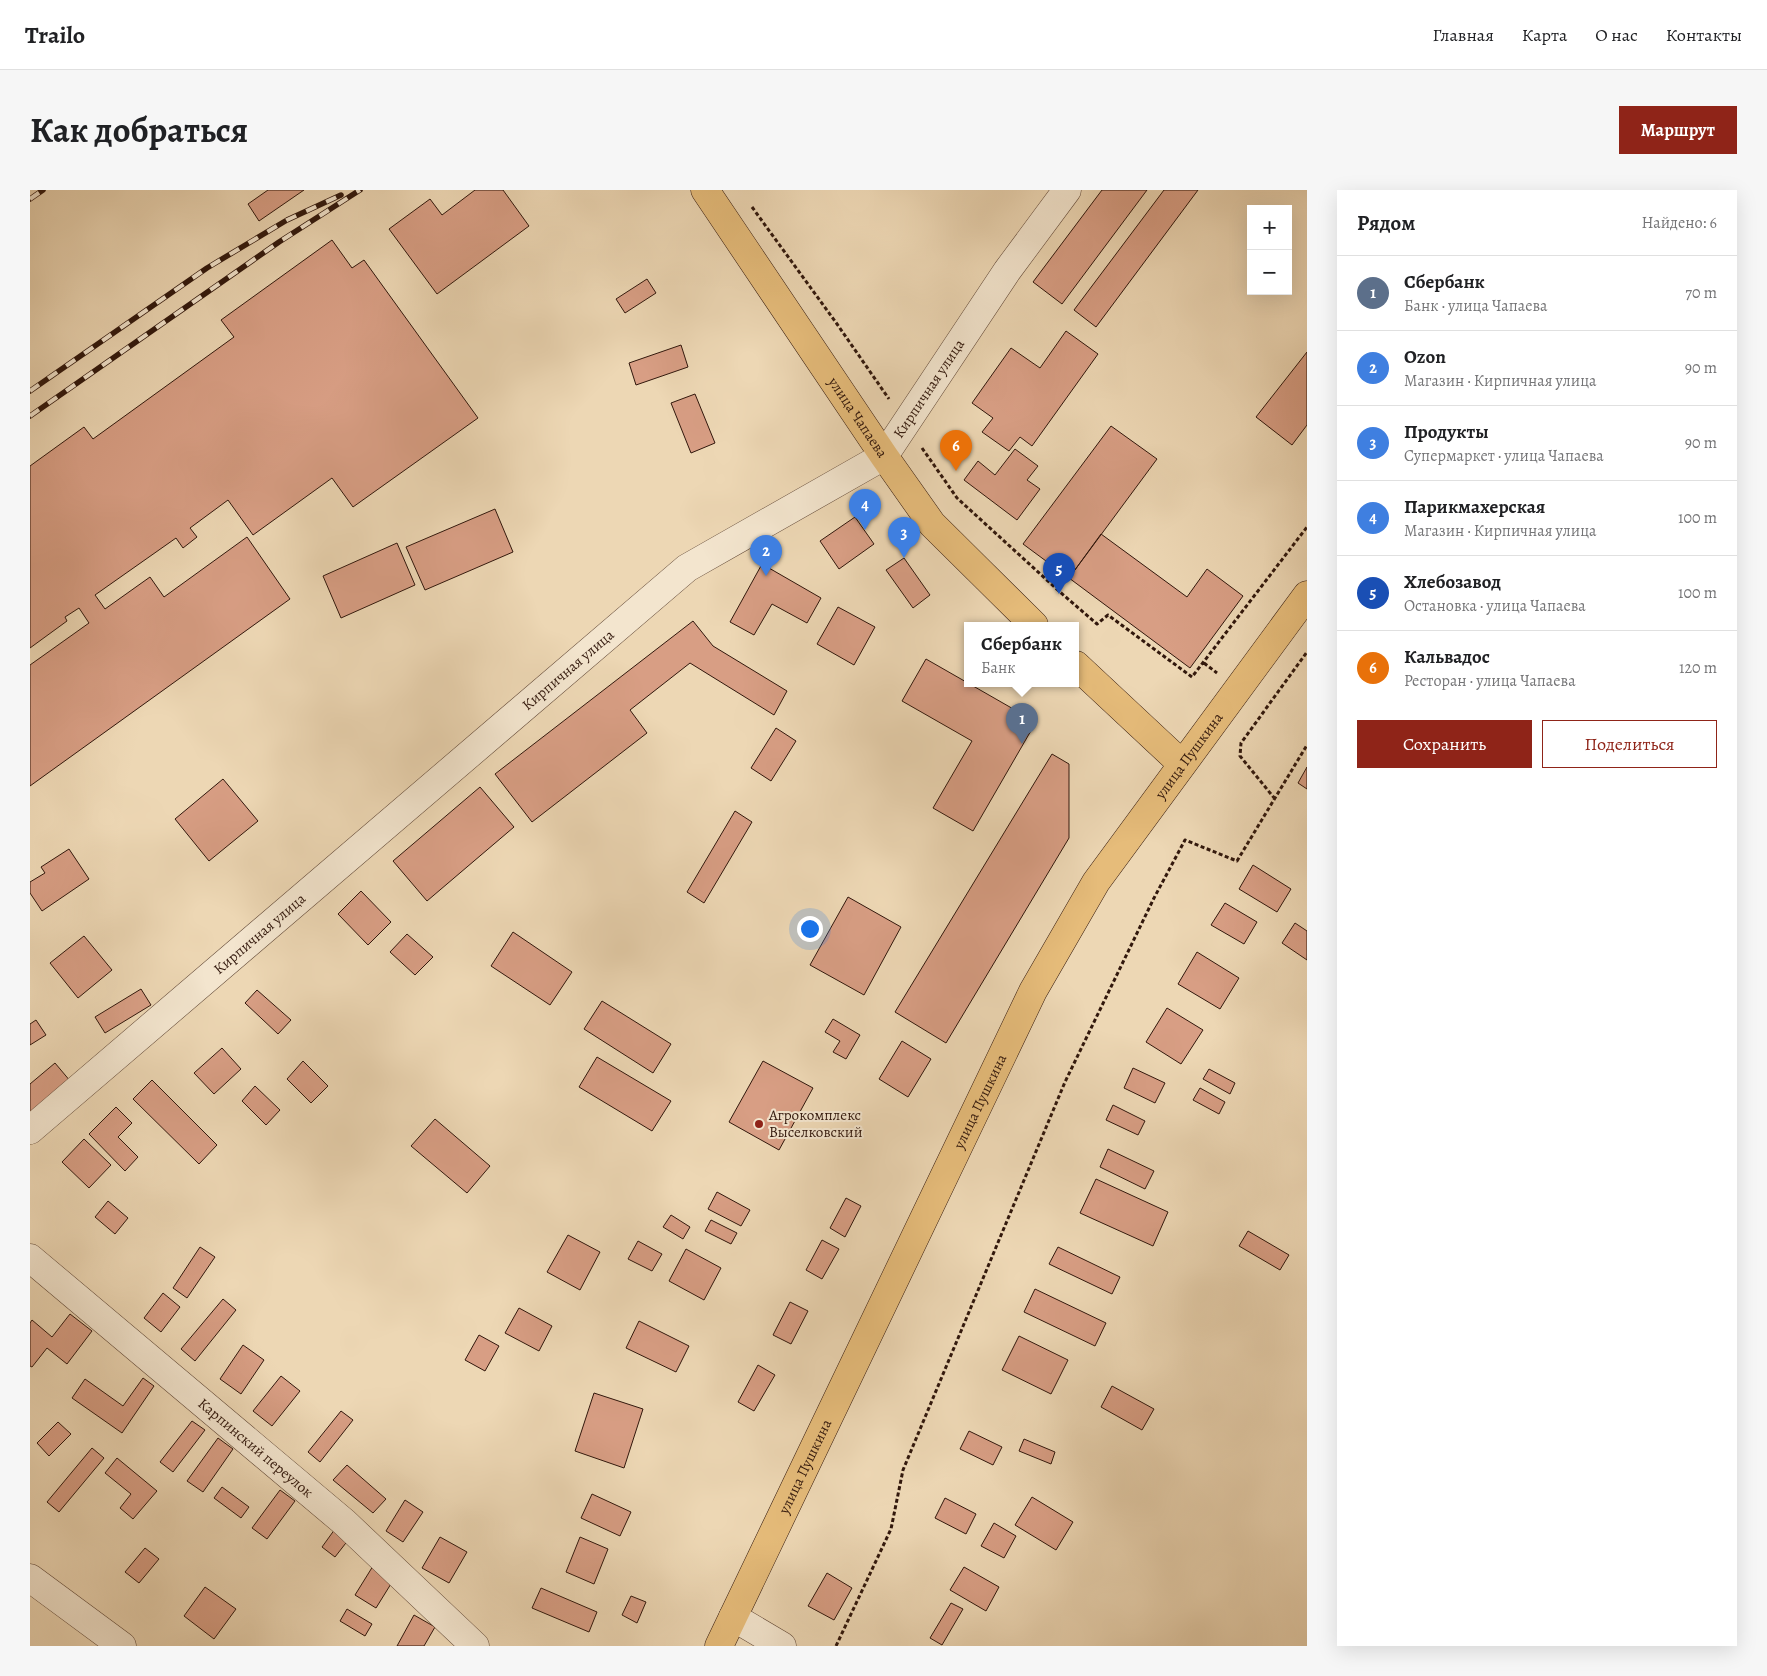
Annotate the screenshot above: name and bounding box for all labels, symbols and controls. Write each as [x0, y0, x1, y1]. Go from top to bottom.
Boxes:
text: Trailo [25, 19, 85, 51]
text: Главная [1433, 23, 1494, 47]
text: Карта [1522, 23, 1567, 47]
text: О нас [1595, 23, 1638, 47]
text: Контакты [1666, 23, 1742, 47]
text: Как добраться [30, 106, 248, 154]
button: Маршрут [1619, 106, 1737, 154]
map controls [1247, 205, 1292, 295]
button: + [1247, 205, 1292, 250]
text: Рядом [1357, 209, 1415, 237]
text: Найдено: 6 [1642, 212, 1717, 234]
button: − [1247, 250, 1292, 295]
text: Сбербанк [1404, 269, 1485, 295]
text: 1 [1370, 282, 1376, 304]
text: 70 m [1685, 282, 1717, 304]
text: Банк · улица Чапаева [1404, 295, 1547, 317]
street label: Кирпичная улица [889, 335, 969, 442]
text: Ozon [1404, 344, 1446, 370]
text: 2 [1369, 357, 1377, 379]
text: 90 m [1685, 357, 1717, 379]
text: Магазин · Кирпичная улица [1404, 370, 1596, 392]
street label: улица Чапаева [823, 372, 892, 462]
text: Продукты [1404, 419, 1489, 445]
pin: 6 [940, 430, 972, 471]
text: 3 [1370, 432, 1376, 454]
text: 90 m [1685, 432, 1717, 454]
text: Супермаркет · улица Чапаева [1404, 445, 1604, 467]
pin: 4 [849, 489, 881, 530]
text: Парикмахерская [1404, 494, 1545, 520]
text: 4 [1369, 507, 1377, 529]
text: 100 m [1678, 507, 1717, 529]
pin: 3 [888, 517, 920, 558]
text: Магазин · Кирпичная улица [1404, 520, 1596, 542]
pin: 2 [750, 535, 782, 576]
pin: 5 [1043, 553, 1075, 594]
text: Хлебозавод [1404, 569, 1501, 595]
text: 5 [1370, 582, 1376, 604]
text: 100 m [1678, 582, 1717, 604]
text: Остановка · улица Чапаева [1404, 595, 1586, 617]
popup [964, 622, 1079, 687]
street label: Кирпичная улица [518, 625, 618, 715]
text: Сбербанк [981, 631, 1062, 657]
text: Кальвадос [1404, 644, 1490, 670]
text: Банк [981, 657, 1016, 679]
text: 6 [1369, 657, 1377, 679]
text: 120 m [1679, 657, 1717, 679]
text: Ресторан · улица Чапаева [1404, 670, 1576, 692]
pin: 1 [1006, 703, 1038, 744]
street label: улица Пушкина [1150, 708, 1227, 804]
button: Сохранить [1357, 720, 1532, 768]
button: Поделиться [1542, 720, 1717, 768]
street label: Кирпичная улица [209, 889, 310, 979]
your location [797, 916, 823, 942]
street label: улица Пушкина [948, 1051, 1011, 1153]
place label: Агрокомплекс Выселковский [768, 1105, 863, 1142]
marker: Агрокомплекс Выселковский [753, 1118, 765, 1130]
street label: Карпинский переулок [194, 1394, 318, 1502]
street label: улица Пушкина [773, 1416, 836, 1518]

